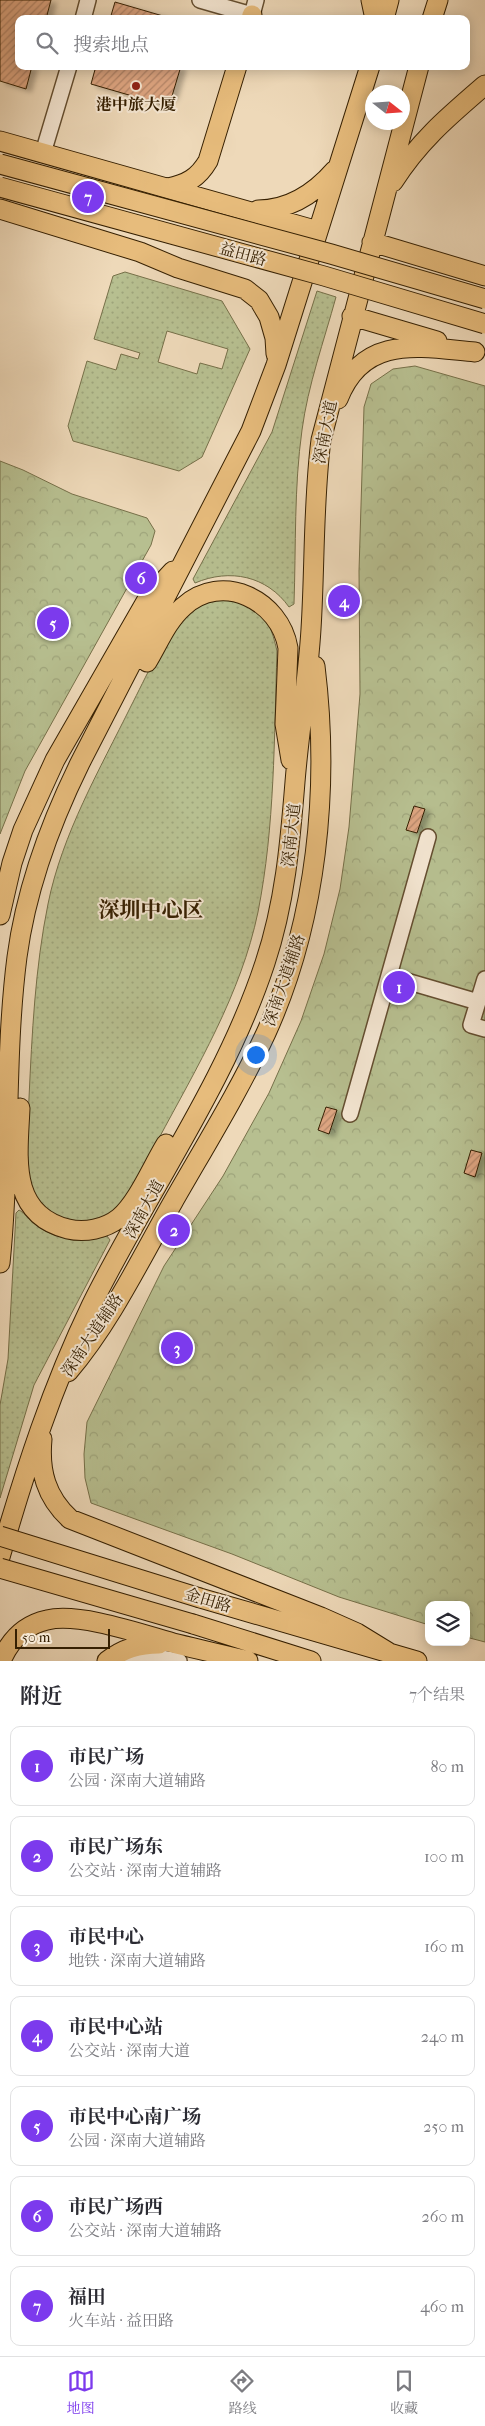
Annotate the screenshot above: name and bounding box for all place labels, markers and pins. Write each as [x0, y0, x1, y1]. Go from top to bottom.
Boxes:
marker: 港中旅大厦 [130, 80, 142, 92]
place label: 港中旅大厦 [96, 95, 176, 114]
pin: 7 [72, 178, 104, 216]
pin: 6 [125, 559, 157, 597]
pin: 4 [328, 582, 360, 620]
pin: 5 [37, 604, 69, 642]
pin: 1 [383, 968, 415, 1006]
pin: 2 [158, 1211, 190, 1249]
pin: 3 [161, 1329, 193, 1367]

